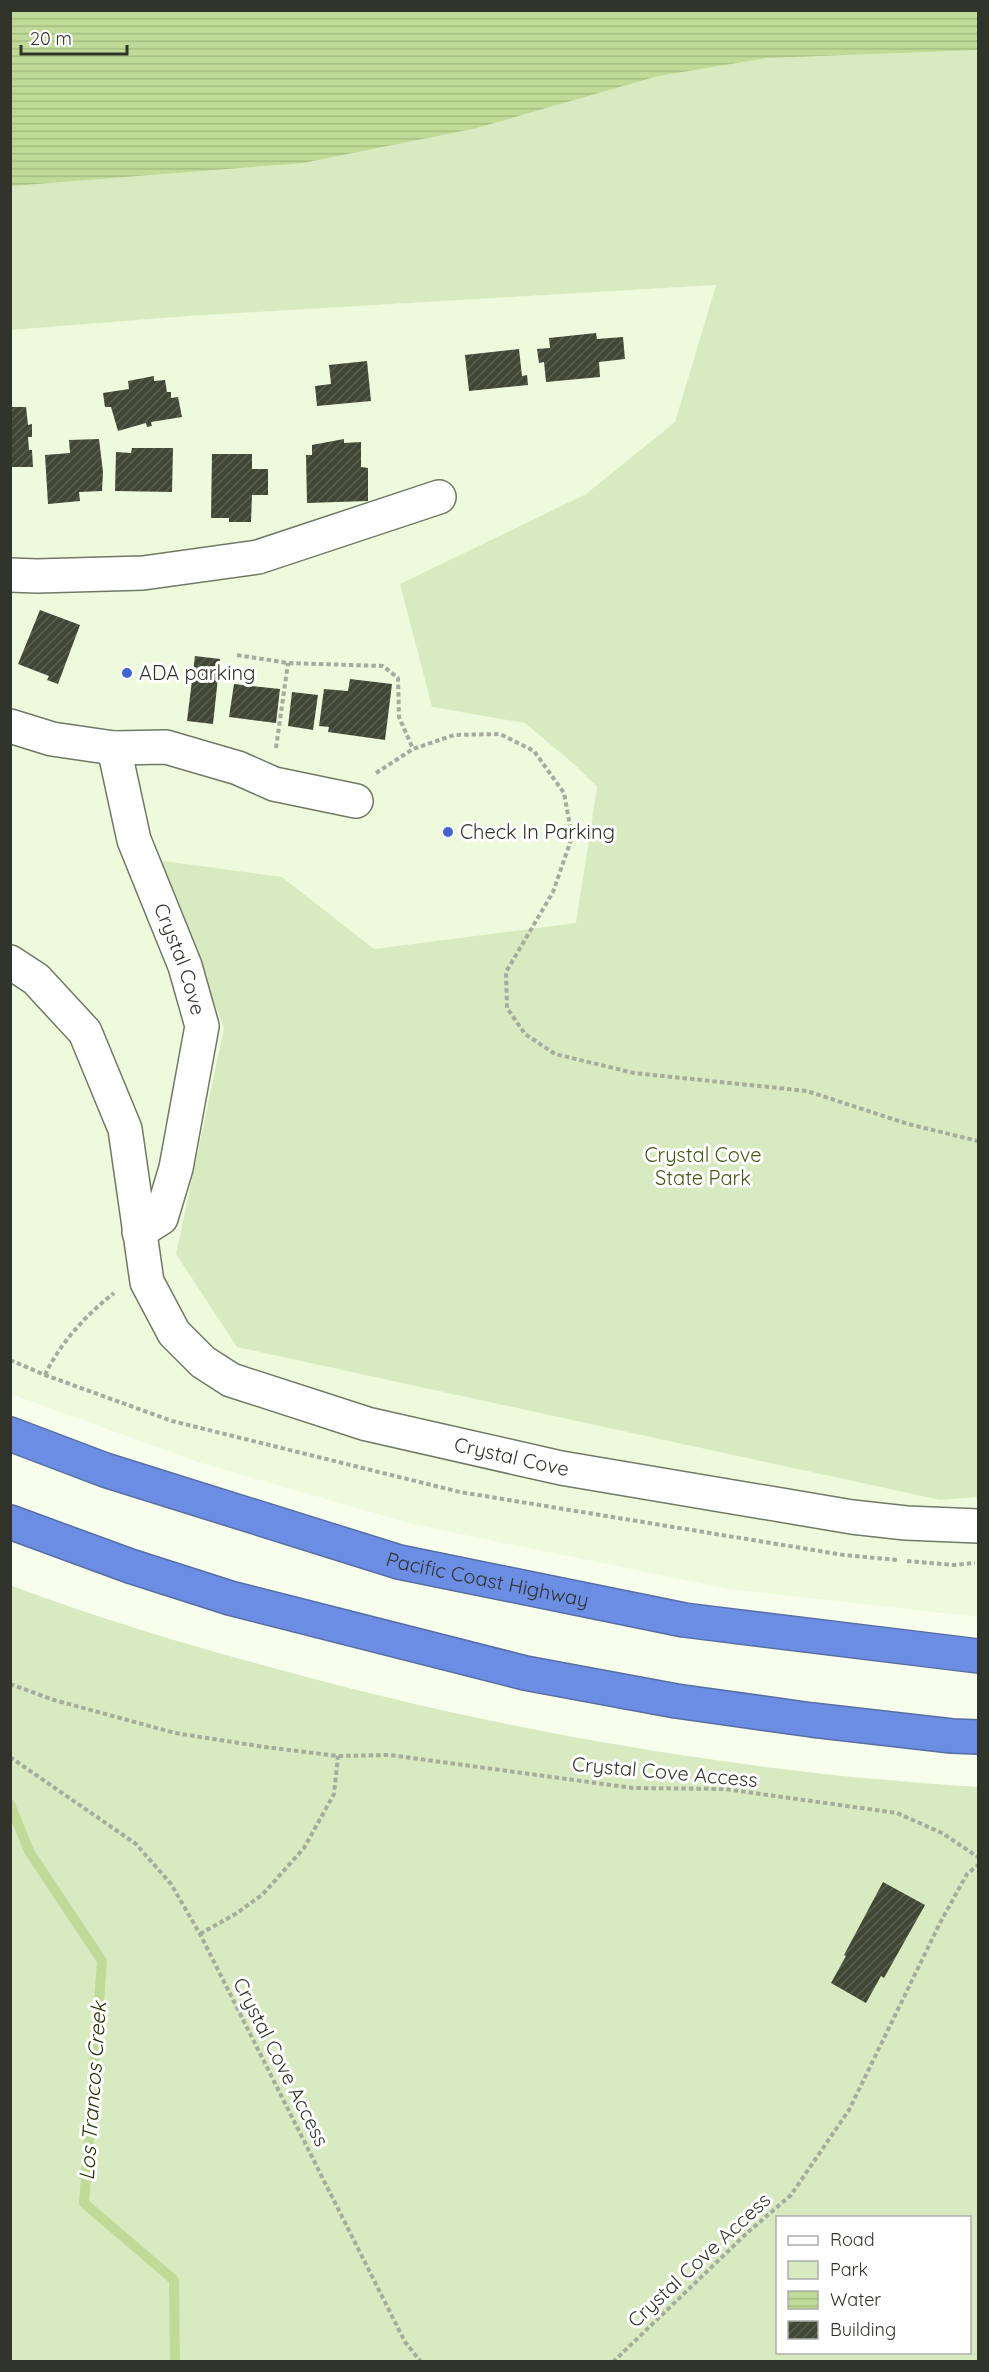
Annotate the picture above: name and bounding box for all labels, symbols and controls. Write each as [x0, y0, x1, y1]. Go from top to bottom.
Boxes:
scale bar [21, 18, 128, 56]
text: 20 m [30, 27, 72, 50]
place label: ADA parking [139, 660, 256, 685]
marker: ADA parking [120, 666, 134, 680]
place label: Check In Parking [460, 819, 615, 844]
marker: Check In Parking [441, 825, 455, 839]
street label: Crystal Cove [149, 899, 211, 1018]
park label: Crystal Cove State Park [644, 1142, 762, 1190]
street label: Crystal Cove [452, 1431, 571, 1481]
street label: Pacific Coast Highway [383, 1546, 591, 1612]
street label: Crystal Cove Access [571, 1751, 759, 1792]
street label: Crystal Cove Access [228, 1973, 335, 2150]
water label: Los Trancos Creek [73, 1999, 111, 2181]
street label: Crystal Cove Access [622, 2187, 775, 2332]
legend [776, 2216, 971, 2354]
text: Road [830, 2228, 875, 2251]
text: Park [830, 2258, 868, 2281]
text: Water [830, 2288, 881, 2311]
text: Building [830, 2318, 896, 2341]

